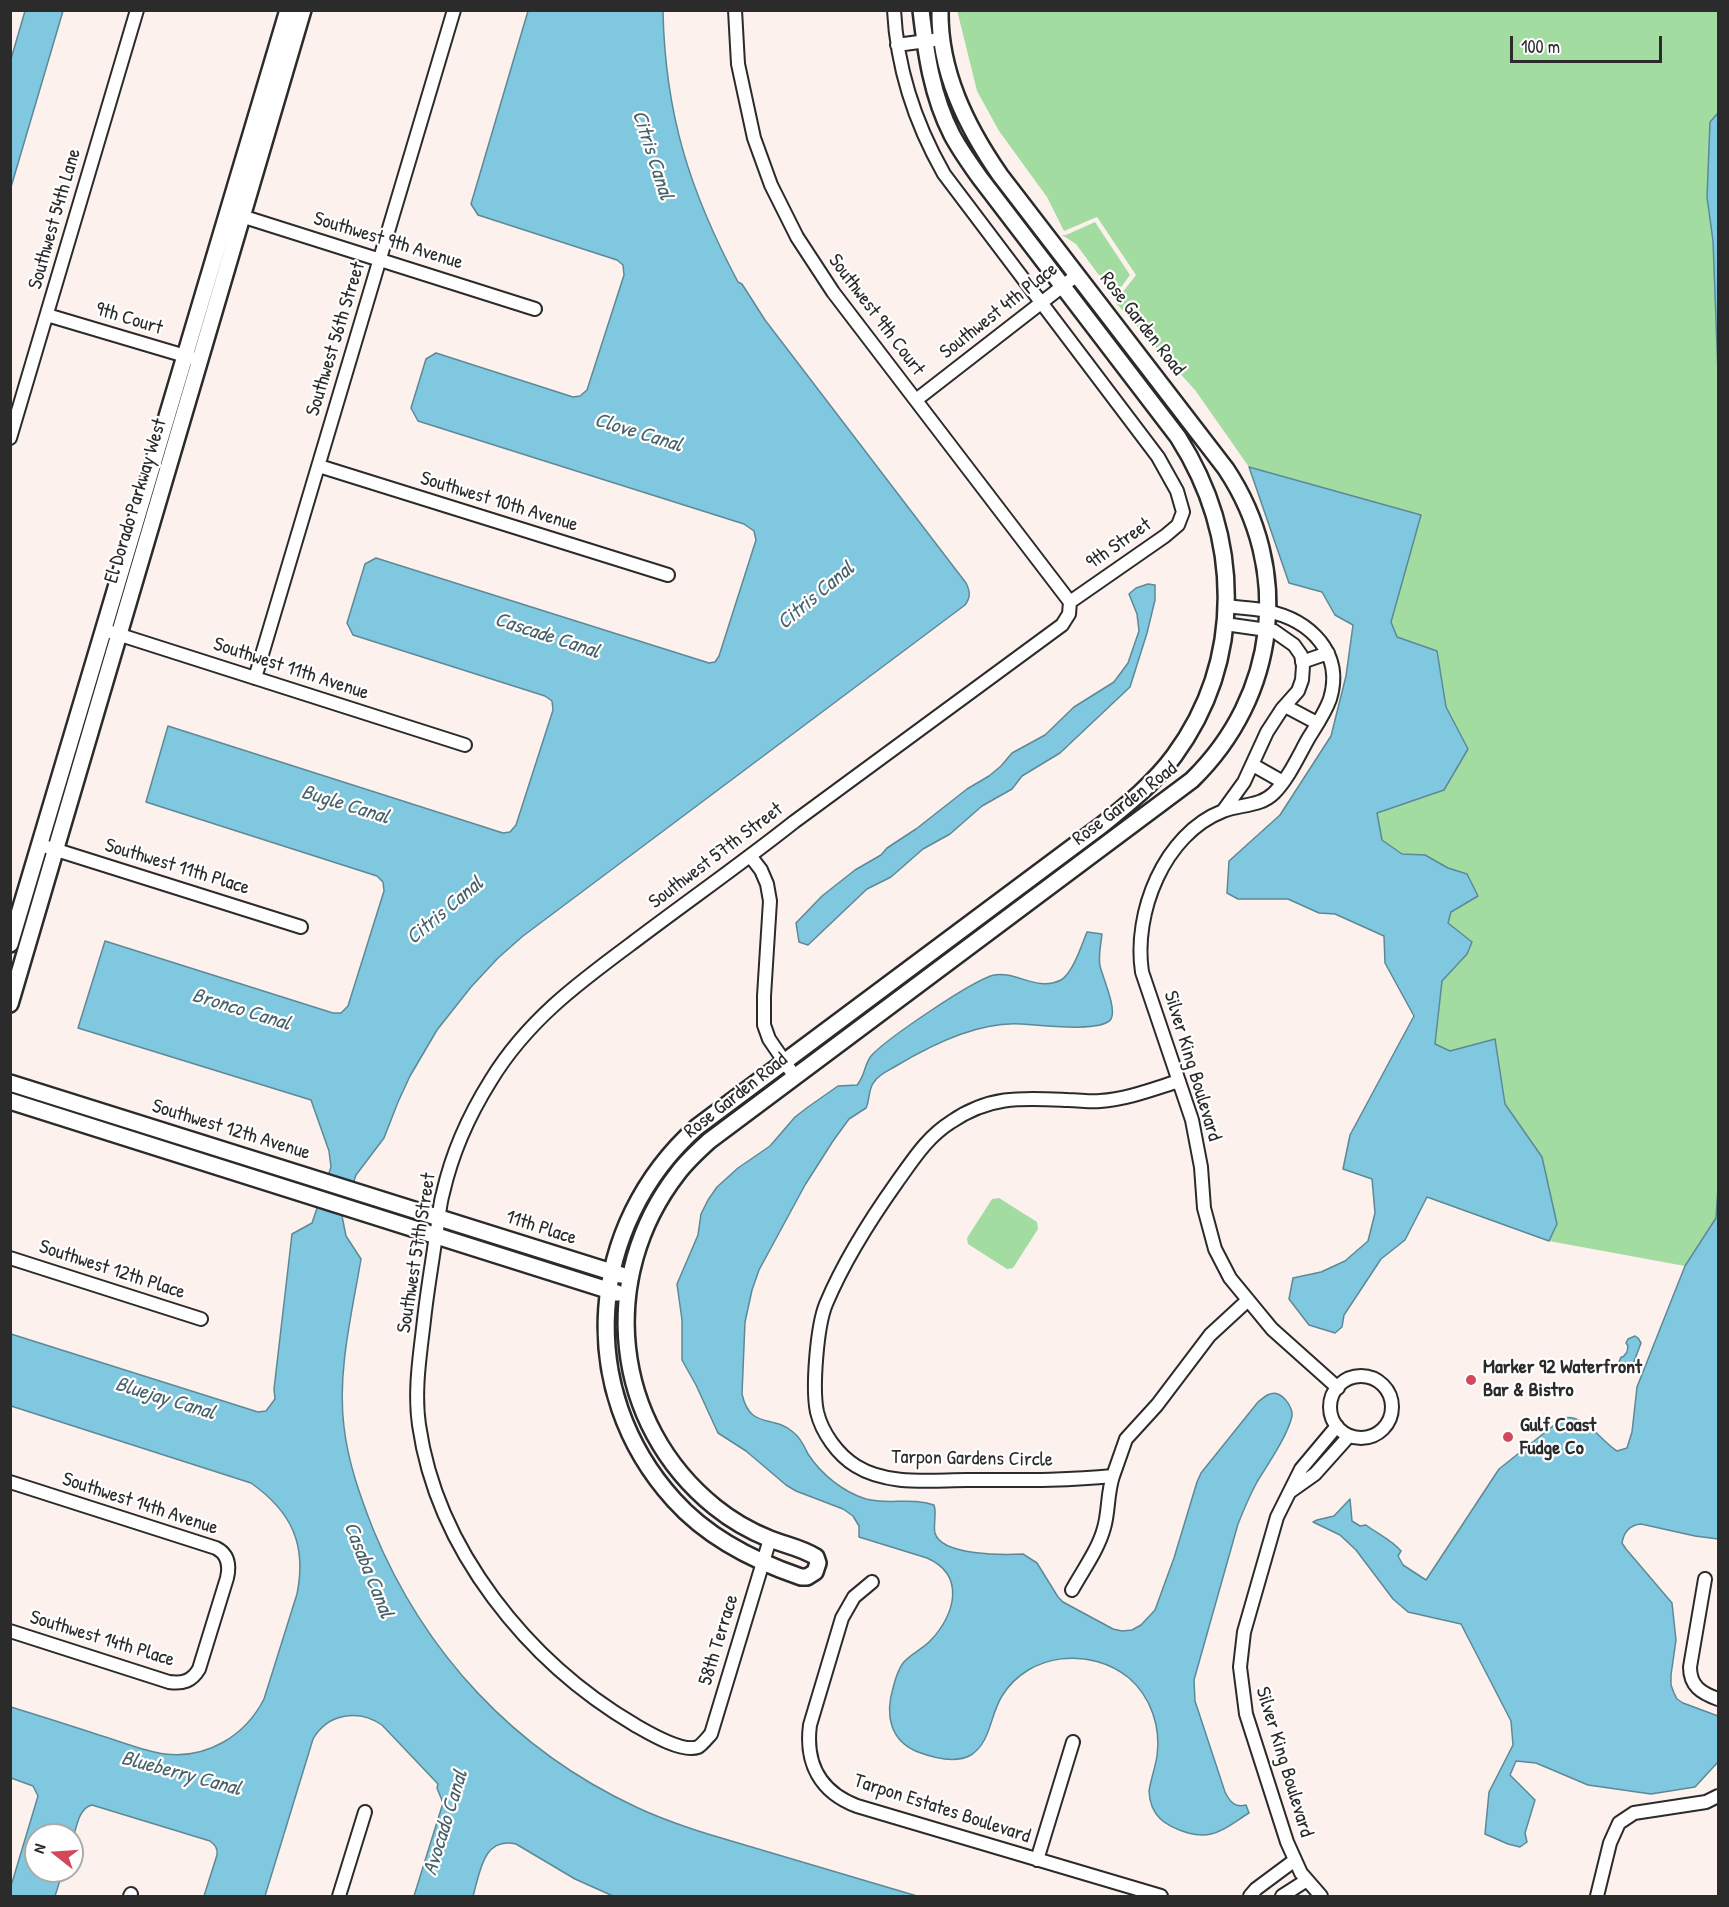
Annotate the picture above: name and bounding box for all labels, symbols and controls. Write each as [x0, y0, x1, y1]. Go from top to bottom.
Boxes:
scale bar [1513, 24, 1664, 62]
text: 100 m [1521, 34, 1560, 59]
water label: Citris Canal [626, 107, 678, 203]
street label: Southwest 54th Lane [23, 146, 87, 292]
street label: Southwest 9th Avenue [310, 207, 466, 275]
street label: Southwest 9th Court [823, 250, 929, 380]
street label: Southwest 4th Place [935, 258, 1063, 364]
street label: Southwest 56th Street [301, 259, 371, 419]
street label: Rose Garden Road [1094, 267, 1190, 381]
street label: 9th Court [93, 297, 165, 341]
water label: Clove Canal [591, 408, 685, 458]
street label: El Dorado Parkway West [100, 416, 172, 586]
street label: Southwest 10th Avenue [417, 467, 581, 537]
street label: 9th Street [1082, 513, 1156, 575]
water label: Citris Canal [773, 557, 859, 635]
water label: Cascade Canal [491, 607, 603, 665]
street label: Southwest 11th Avenue [210, 633, 372, 705]
street label: Rose Garden Road [1068, 757, 1182, 851]
water label: Bugle Canal [298, 780, 392, 830]
street label: Southwest 57th Street [644, 798, 788, 914]
street label: Southwest 11th Place [102, 834, 252, 900]
water label: Citris Canal [402, 872, 488, 950]
water label: Bronco Canal [189, 983, 293, 1037]
street label: Silver King Boulevard [1158, 988, 1226, 1144]
street label: Rose Garden Road [679, 1048, 793, 1144]
street label: Southwest 12th Avenue [149, 1095, 313, 1165]
street label: Southwest 57th Street [392, 1171, 442, 1335]
street label: 11th Place [503, 1205, 579, 1251]
street label: Southwest 12th Place [36, 1235, 188, 1305]
place label: Marker 92 Waterfront Bar & Bistro [1483, 1356, 1642, 1403]
water label: Bluejay Canal [112, 1372, 218, 1426]
marker: Marker 92 Waterfront Bar & Bistro [1464, 1373, 1478, 1387]
place label: Gulf Coast Fudge Co [1520, 1414, 1596, 1461]
marker: Gulf Coast Fudge Co [1501, 1430, 1515, 1444]
street label: Tarpon Gardens Circle [891, 1446, 1053, 1472]
street label: Southwest 14th Avenue [59, 1468, 221, 1540]
water label: Casaba Canal [337, 1519, 399, 1621]
street label: 58th Terrace [694, 1592, 744, 1688]
street label: Southwest 14th Place [27, 1606, 177, 1672]
street label: Silver King Boulevard [1250, 1684, 1318, 1840]
water label: Blueberry Canal [118, 1746, 244, 1802]
water label: Avocado Canal [418, 1768, 474, 1878]
street label: Tarpon Estates Boulevard [851, 1769, 1033, 1849]
north arrow [24, 1823, 84, 1883]
text: N [27, 1841, 50, 1856]

